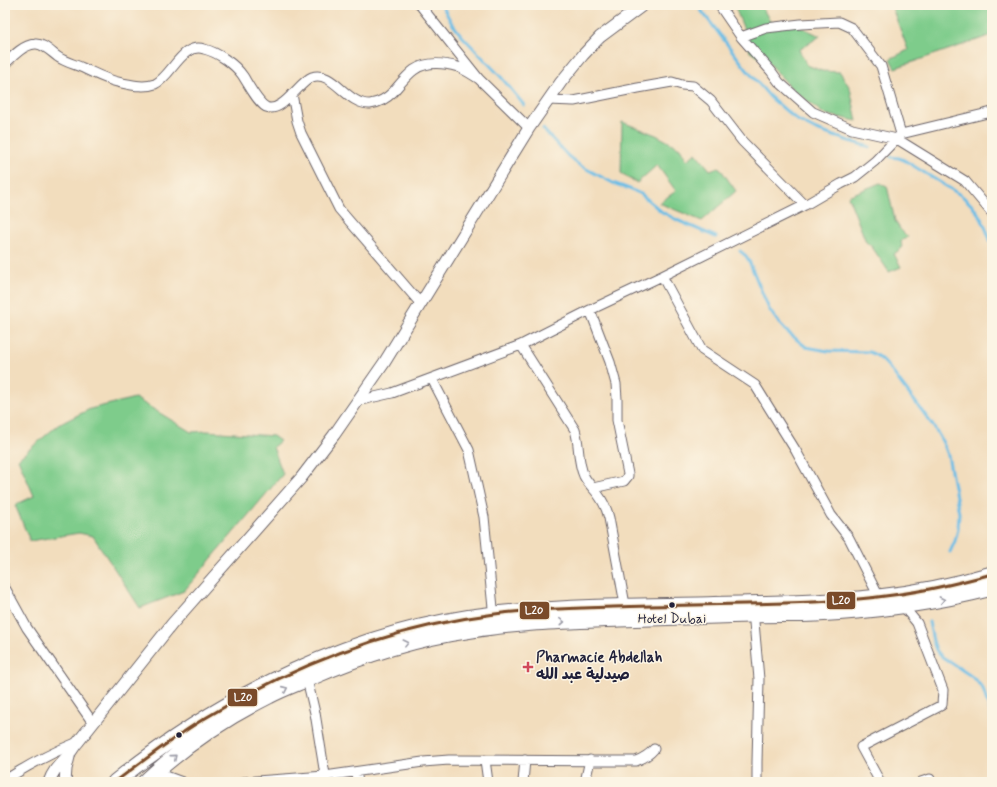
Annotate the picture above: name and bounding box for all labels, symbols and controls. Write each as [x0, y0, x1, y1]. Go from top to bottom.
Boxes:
line badge: L20 [826, 591, 856, 610]
text: L20 [832, 594, 850, 608]
one-way arrow [939, 596, 945, 604]
marker: Hotel Dubai [667, 600, 677, 610]
line badge: L20 [519, 601, 550, 620]
text: L20 [525, 604, 543, 618]
place label: Hotel Dubai [638, 610, 706, 628]
one-way arrow [559, 617, 565, 626]
one-way arrow [403, 640, 409, 648]
place label: Pharmacie Abdellah صيدلية عبد الله [536, 648, 662, 685]
marker: Pharmacie Abdellah صيدلية عبد الله [523, 662, 533, 672]
one-way arrow [280, 686, 288, 694]
line badge: L20 [227, 688, 258, 707]
text: L20 [234, 691, 252, 705]
unlabelled marker [174, 730, 184, 740]
one-way arrow [169, 754, 177, 761]

